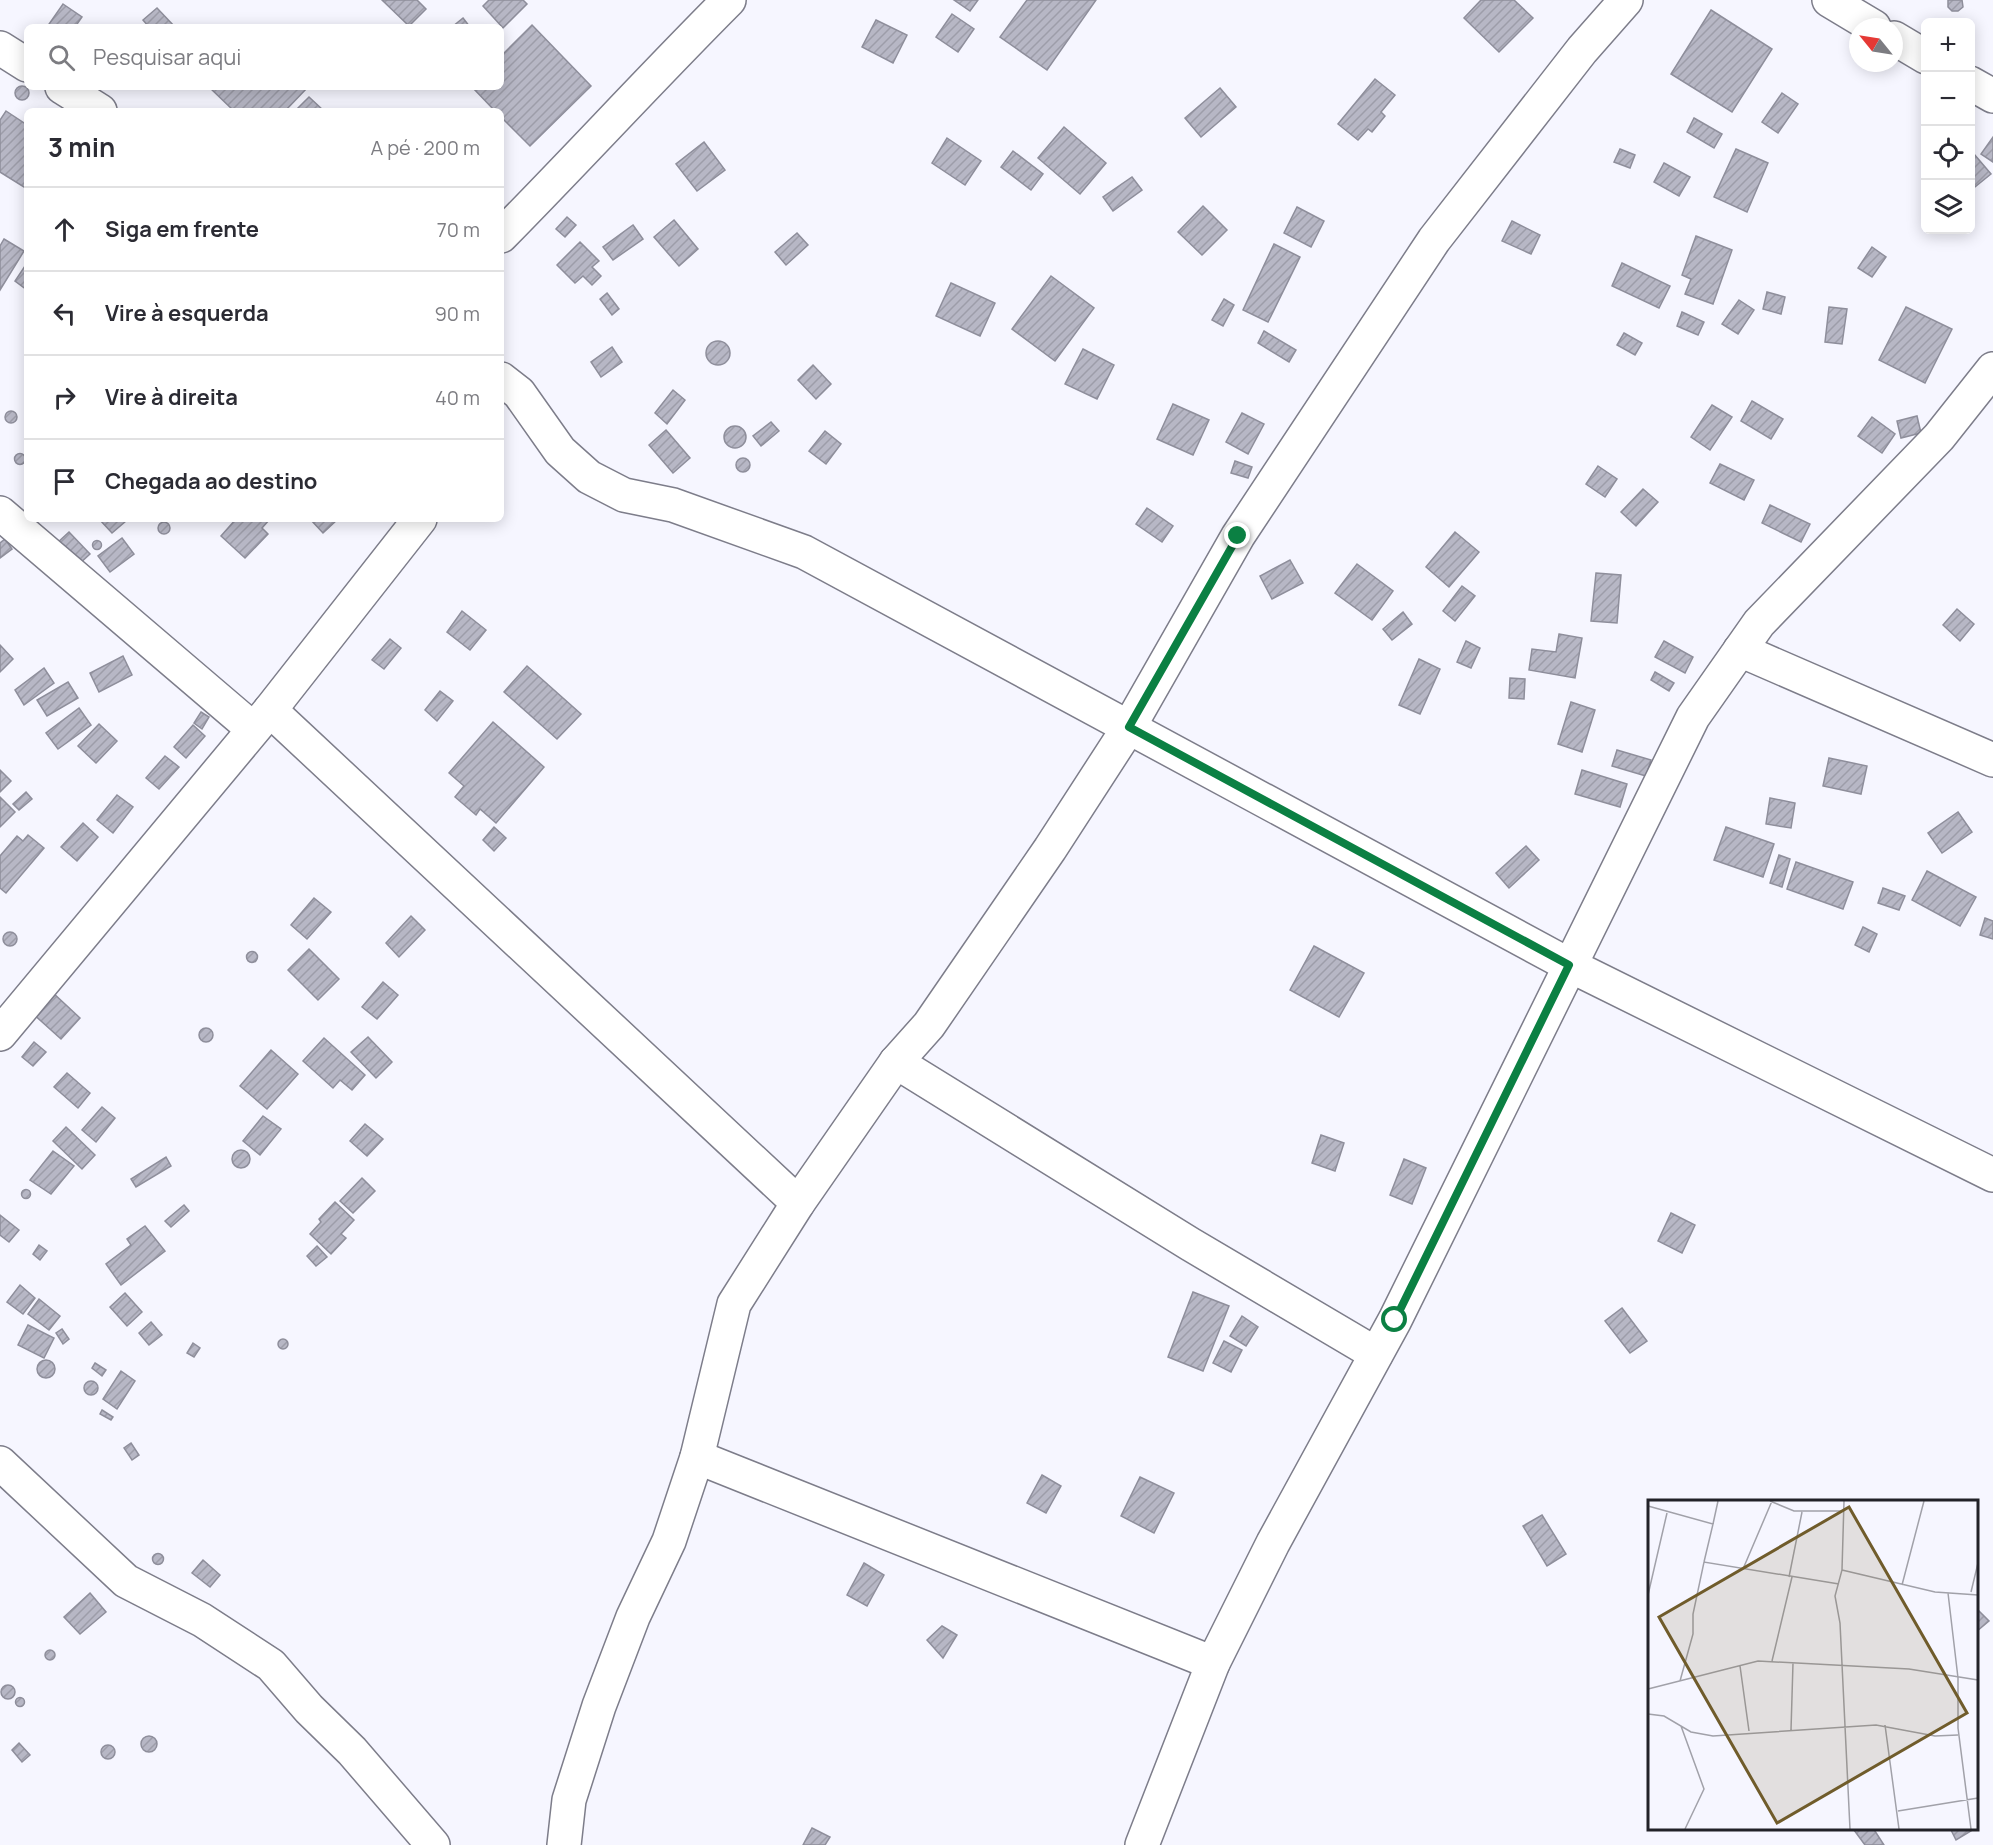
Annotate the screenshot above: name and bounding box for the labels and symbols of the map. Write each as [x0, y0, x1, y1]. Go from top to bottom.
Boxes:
north arrow [1849, 18, 1903, 72]
route end [1224, 522, 1250, 548]
route start [1381, 1306, 1407, 1332]
inset map [1648, 1500, 1978, 1830]

